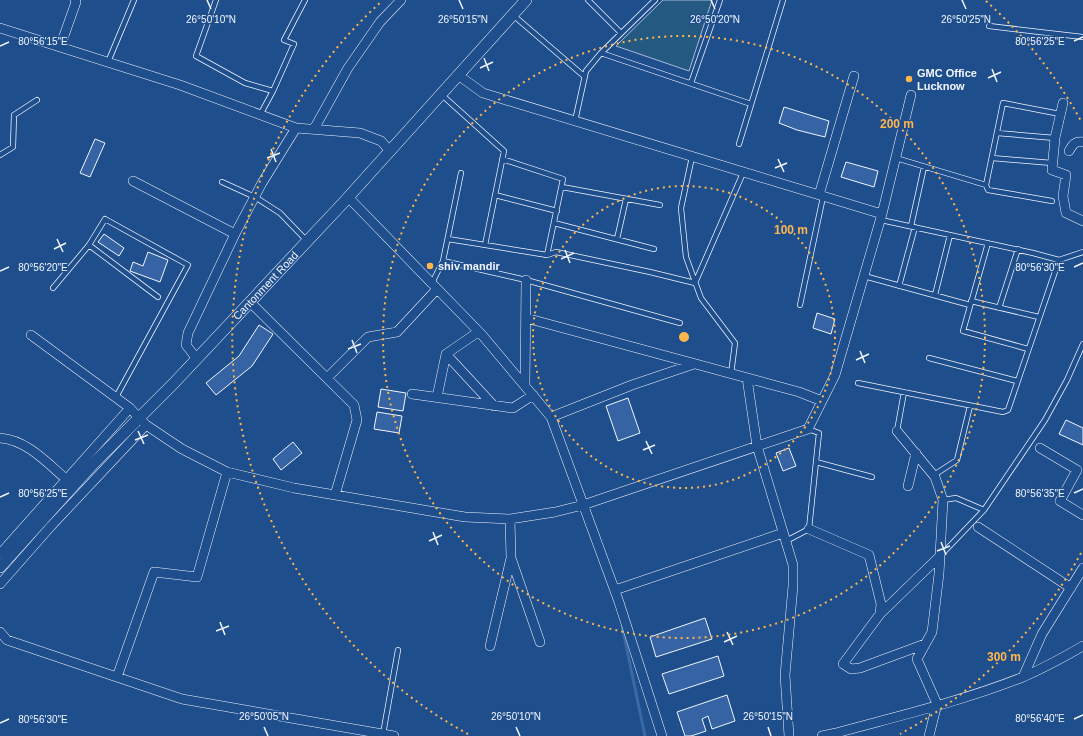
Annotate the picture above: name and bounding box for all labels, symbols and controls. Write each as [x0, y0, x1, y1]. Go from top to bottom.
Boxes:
text: 26°50'10"N [186, 14, 236, 25]
text: 26°50'15"N [438, 14, 488, 25]
text: 26°50'20"N [690, 14, 740, 25]
text: 26°50'25"N [941, 14, 991, 25]
text: 80°56'15"E [18, 36, 68, 47]
text: 80°56'25"E [1015, 36, 1065, 47]
place label: GMC Office Lucknow [917, 67, 977, 92]
marker: GMC Office Lucknow [904, 74, 914, 84]
text: 200 m [880, 117, 914, 131]
text: 100 m [774, 223, 808, 237]
street label: Cantonment Road [231, 249, 300, 322]
place label: shiv mandir [438, 260, 500, 272]
marker: shiv mandir [425, 261, 435, 271]
text: 80°56'20"E [18, 262, 68, 273]
text: 80°56'30"E [1015, 262, 1065, 273]
centre of rings [677, 330, 691, 344]
text: 80°56'25"E [18, 488, 68, 499]
text: 80°56'35"E [1015, 488, 1065, 499]
text: 300 m [987, 650, 1021, 664]
text: 26°50'05"N [239, 711, 289, 722]
text: 26°50'10"N [491, 711, 541, 722]
text: 26°50'15"N [743, 711, 793, 722]
text: 80°56'40"E [1015, 713, 1065, 724]
text: 80°56'30"E [18, 714, 68, 725]

